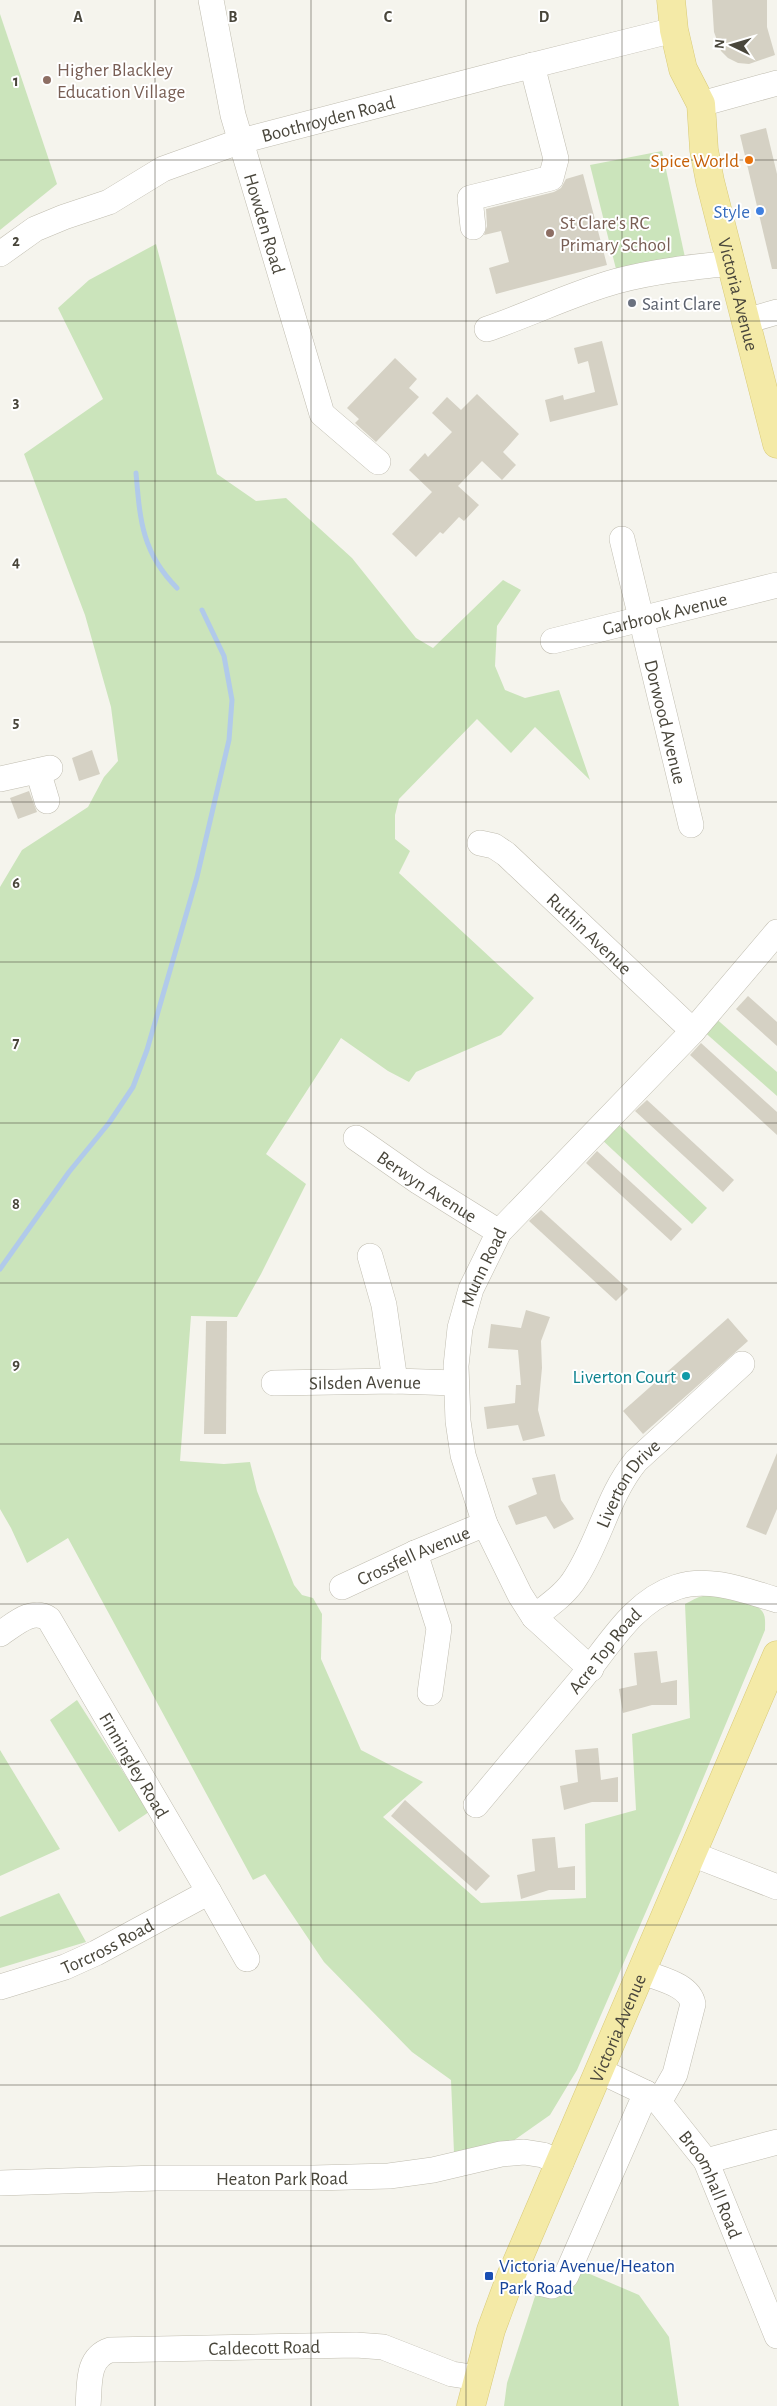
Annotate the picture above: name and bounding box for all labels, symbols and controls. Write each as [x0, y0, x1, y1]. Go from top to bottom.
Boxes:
text: A [73, 9, 83, 25]
text: B [228, 9, 238, 25]
text: C [384, 9, 393, 25]
text: D [539, 9, 550, 25]
north arrow [707, 20, 757, 70]
text: N [713, 38, 727, 49]
place label: Higher Blackley Education Village [57, 61, 185, 102]
text: 1 [13, 73, 19, 89]
marker: Higher Blackley Education Village [41, 74, 53, 86]
street label: Boothroyden Road [260, 93, 397, 146]
place label: Spice World [651, 152, 739, 171]
marker: Spice World [743, 154, 755, 166]
street label: Howden Road [240, 171, 288, 276]
place label: Style [713, 203, 750, 222]
marker: Style [754, 205, 766, 217]
place label: St Clare's RC Primary School [560, 214, 671, 255]
marker: St Clare's RC Primary School [544, 227, 556, 239]
text: 2 [12, 233, 20, 249]
street label: Victoria Avenue [714, 236, 761, 353]
place label: Saint Clare [642, 295, 721, 314]
marker: Saint Clare [626, 297, 638, 309]
text: 3 [13, 394, 20, 410]
text: 4 [12, 554, 20, 570]
street label: Garbrook Avenue [601, 590, 729, 639]
street label: Dorwood Avenue [640, 658, 689, 786]
text: 5 [13, 714, 20, 730]
text: 6 [12, 875, 20, 891]
street label: Ruthin Avenue [543, 890, 635, 979]
text: 7 [13, 1035, 20, 1051]
street label: Berwyn Avenue [373, 1148, 480, 1227]
text: 8 [12, 1196, 20, 1212]
street label: Munn Road [459, 1225, 511, 1309]
text: 9 [12, 1356, 20, 1372]
place label: Liverton Court [572, 1368, 676, 1387]
marker: Liverton Court [680, 1370, 692, 1382]
street label: Silsden Avenue [309, 1373, 421, 1393]
street label: Liverton Drive [593, 1436, 664, 1531]
street label: Crossfell Avenue [354, 1523, 473, 1590]
street label: Acre Top Road [565, 1605, 645, 1698]
street label: Finningley Road [95, 1710, 171, 1822]
street label: Torcross Road [59, 1916, 157, 1978]
street label: Victoria Avenue [587, 1972, 650, 2085]
street label: Broomhall Road [675, 2127, 744, 2241]
street label: Heaton Park Road [216, 2169, 348, 2189]
place label: Victoria Avenue/Heaton Park Road [499, 2257, 675, 2298]
marker: Victoria Avenue/Heaton Park Road [483, 2270, 495, 2282]
street label: Caldecott Road [208, 2338, 321, 2359]

